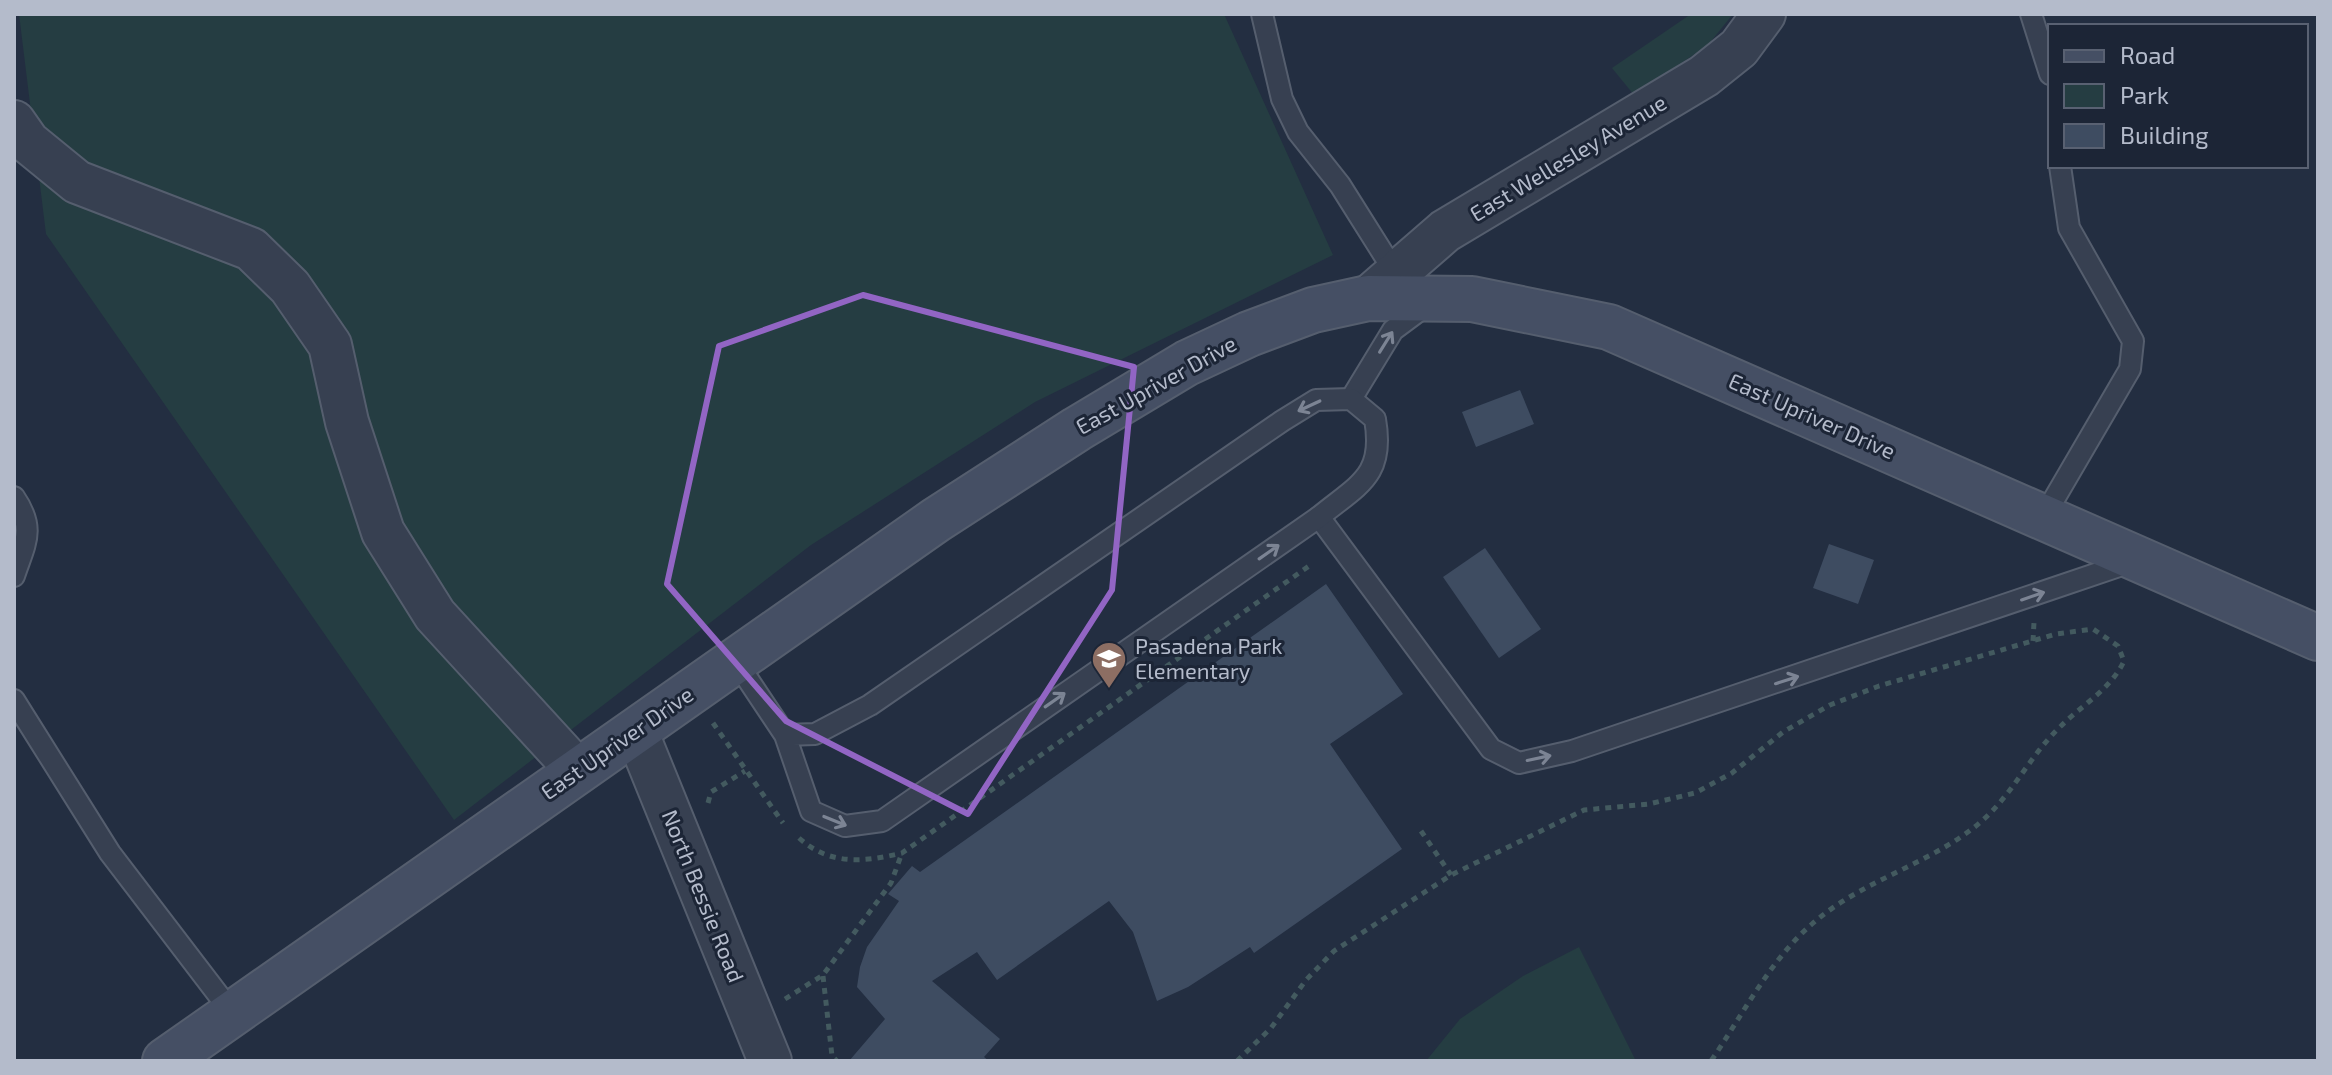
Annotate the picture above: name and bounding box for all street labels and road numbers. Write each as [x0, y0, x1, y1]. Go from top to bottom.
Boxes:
street label: East Wellesley Avenue [1465, 88, 1670, 226]
street label: East Upriver Drive [1071, 329, 1240, 439]
street label: East Upriver Drive [1725, 367, 1900, 463]
street label: East Upriver Drive [535, 680, 697, 804]
street label: North Bessie Road [657, 806, 750, 986]

